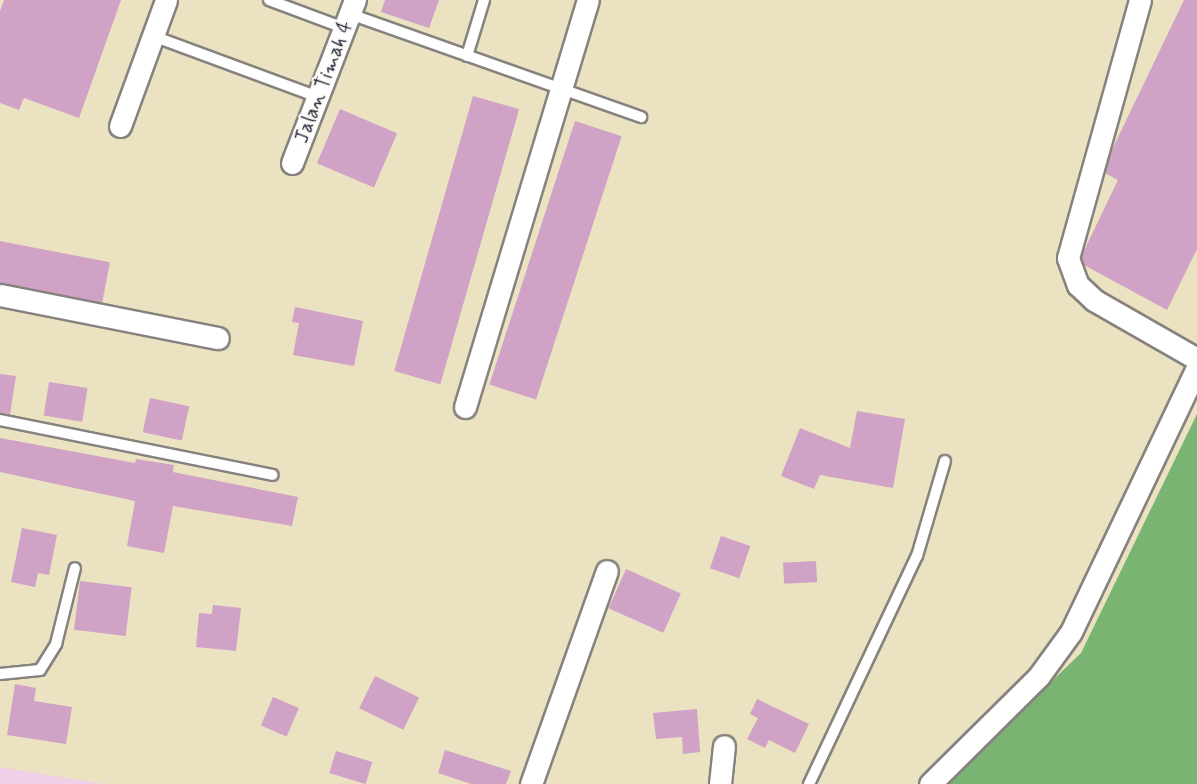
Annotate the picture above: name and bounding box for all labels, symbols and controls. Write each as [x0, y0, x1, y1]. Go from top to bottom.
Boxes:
street label: Jalan Timah 4 [290, 19, 358, 145]

